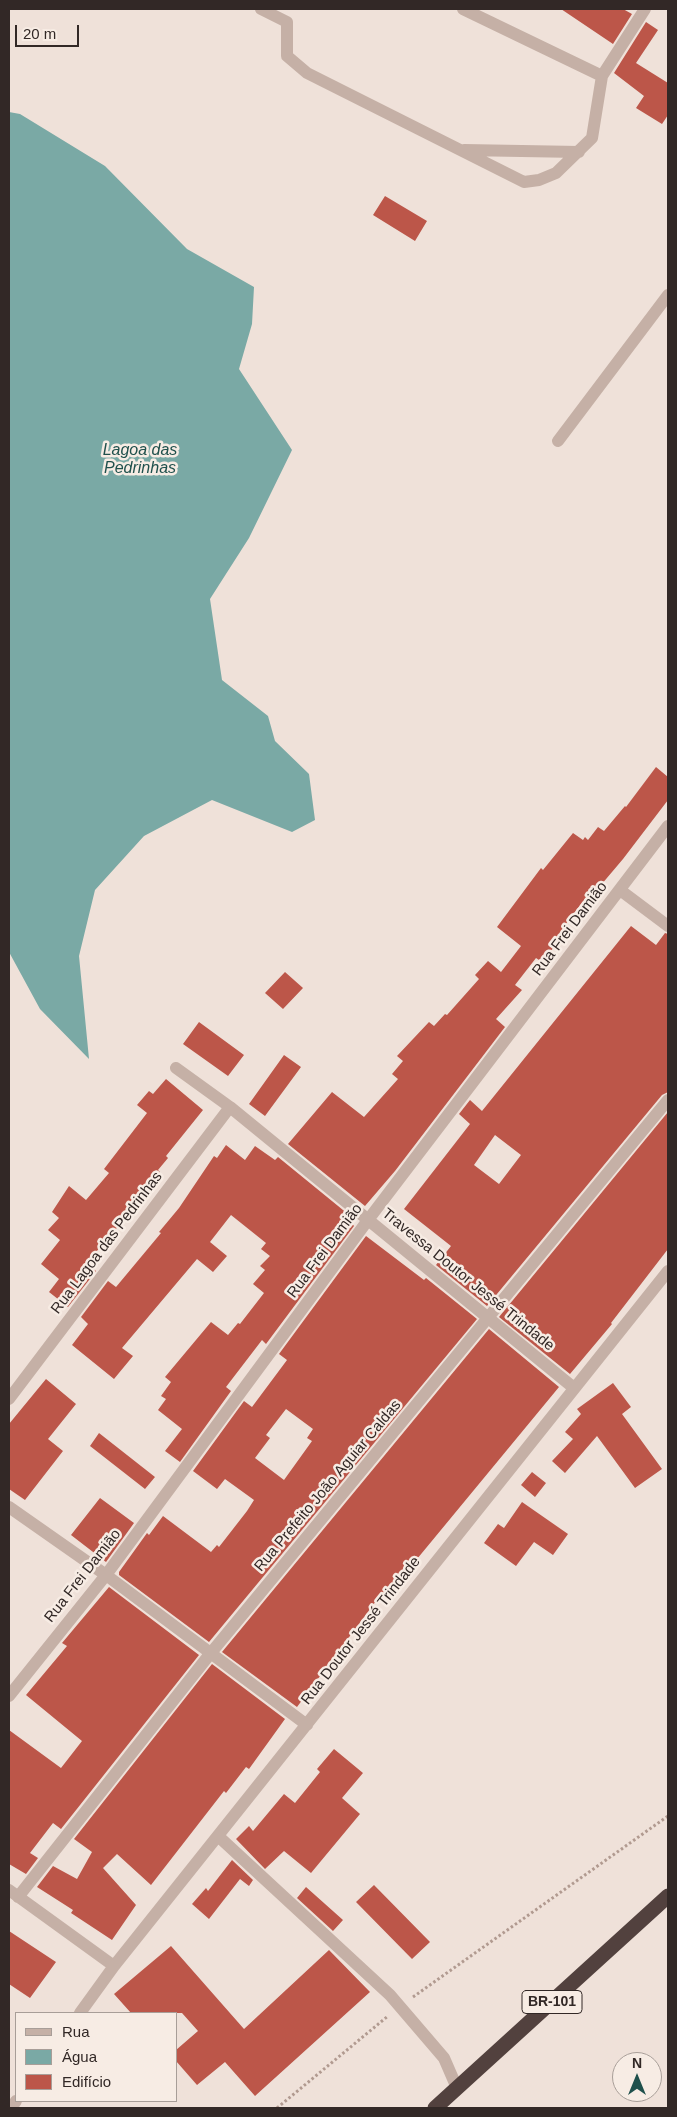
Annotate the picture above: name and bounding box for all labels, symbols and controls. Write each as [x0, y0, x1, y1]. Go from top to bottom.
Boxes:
scale bar [18, 15, 81, 47]
text: 20 m [23, 25, 56, 42]
water label: Lagoa das Pedrinhas [103, 441, 177, 479]
street label: Rua Frei Damião [529, 878, 611, 980]
street label: Rua Lagoa das Pedrinhas [48, 1168, 166, 1318]
street label: Rua Frei Damião [284, 1200, 366, 1302]
street label: Travessa Doutor Jessé Trindade [378, 1205, 558, 1355]
street label: Rua Prefeito João Aguiar Caldas [251, 1397, 405, 1575]
street label: Rua Frei Damião [41, 1526, 125, 1626]
street label: Rua Doutor Jessé Trindade [298, 1553, 424, 1709]
road number: BR-101 [522, 1990, 582, 2014]
legend [15, 2012, 178, 2102]
text: Rua [62, 2023, 90, 2040]
text: Água [62, 2048, 97, 2065]
north arrow [612, 2052, 662, 2102]
text: N [632, 2055, 642, 2071]
text: Edifício [62, 2073, 111, 2090]

